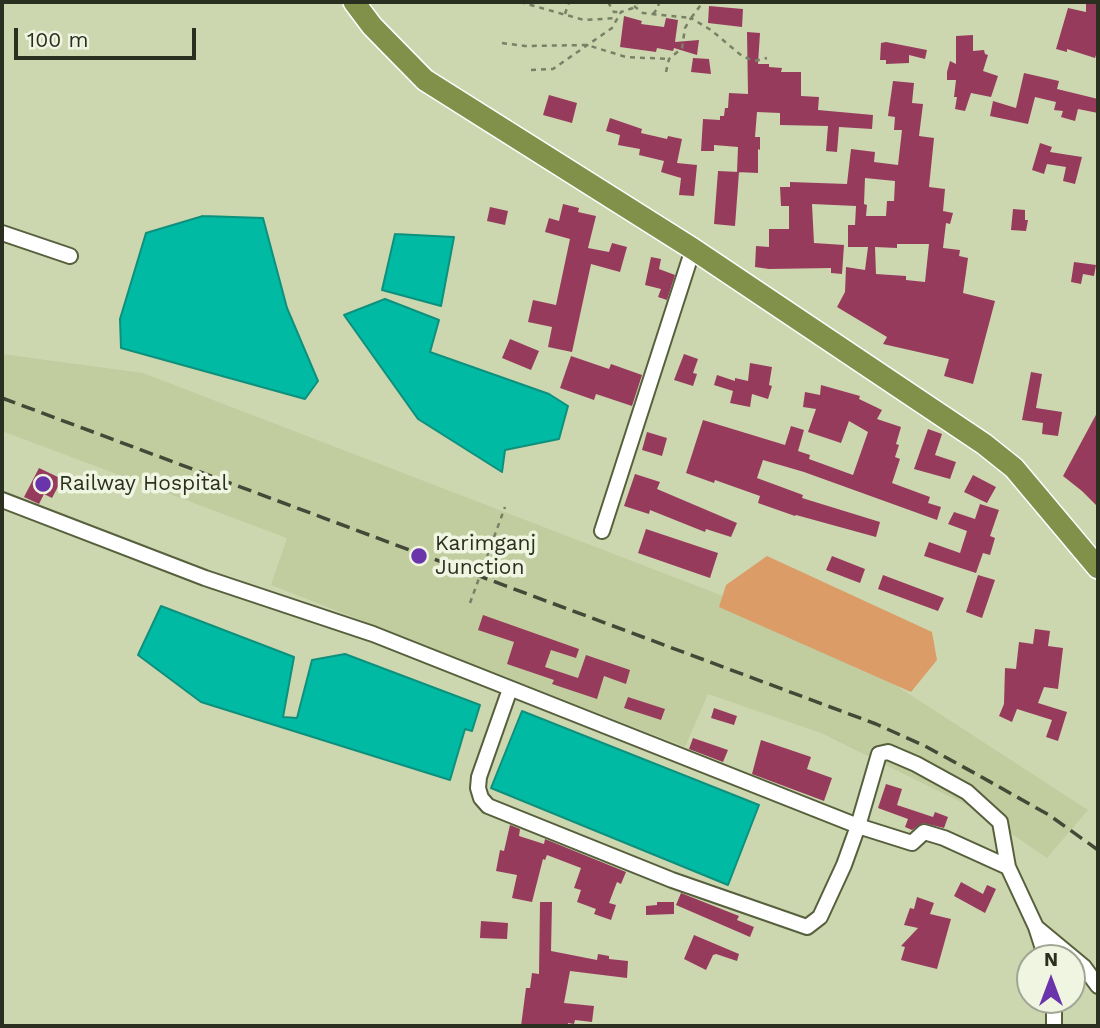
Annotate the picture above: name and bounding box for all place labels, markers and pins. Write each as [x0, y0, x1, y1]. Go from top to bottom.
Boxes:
place label: Railway Hospital [59, 471, 228, 497]
marker: Railway Hospital [33, 474, 53, 494]
place label: Karimganj Junction [435, 531, 536, 581]
marker: Karimganj Junction [409, 546, 429, 566]

